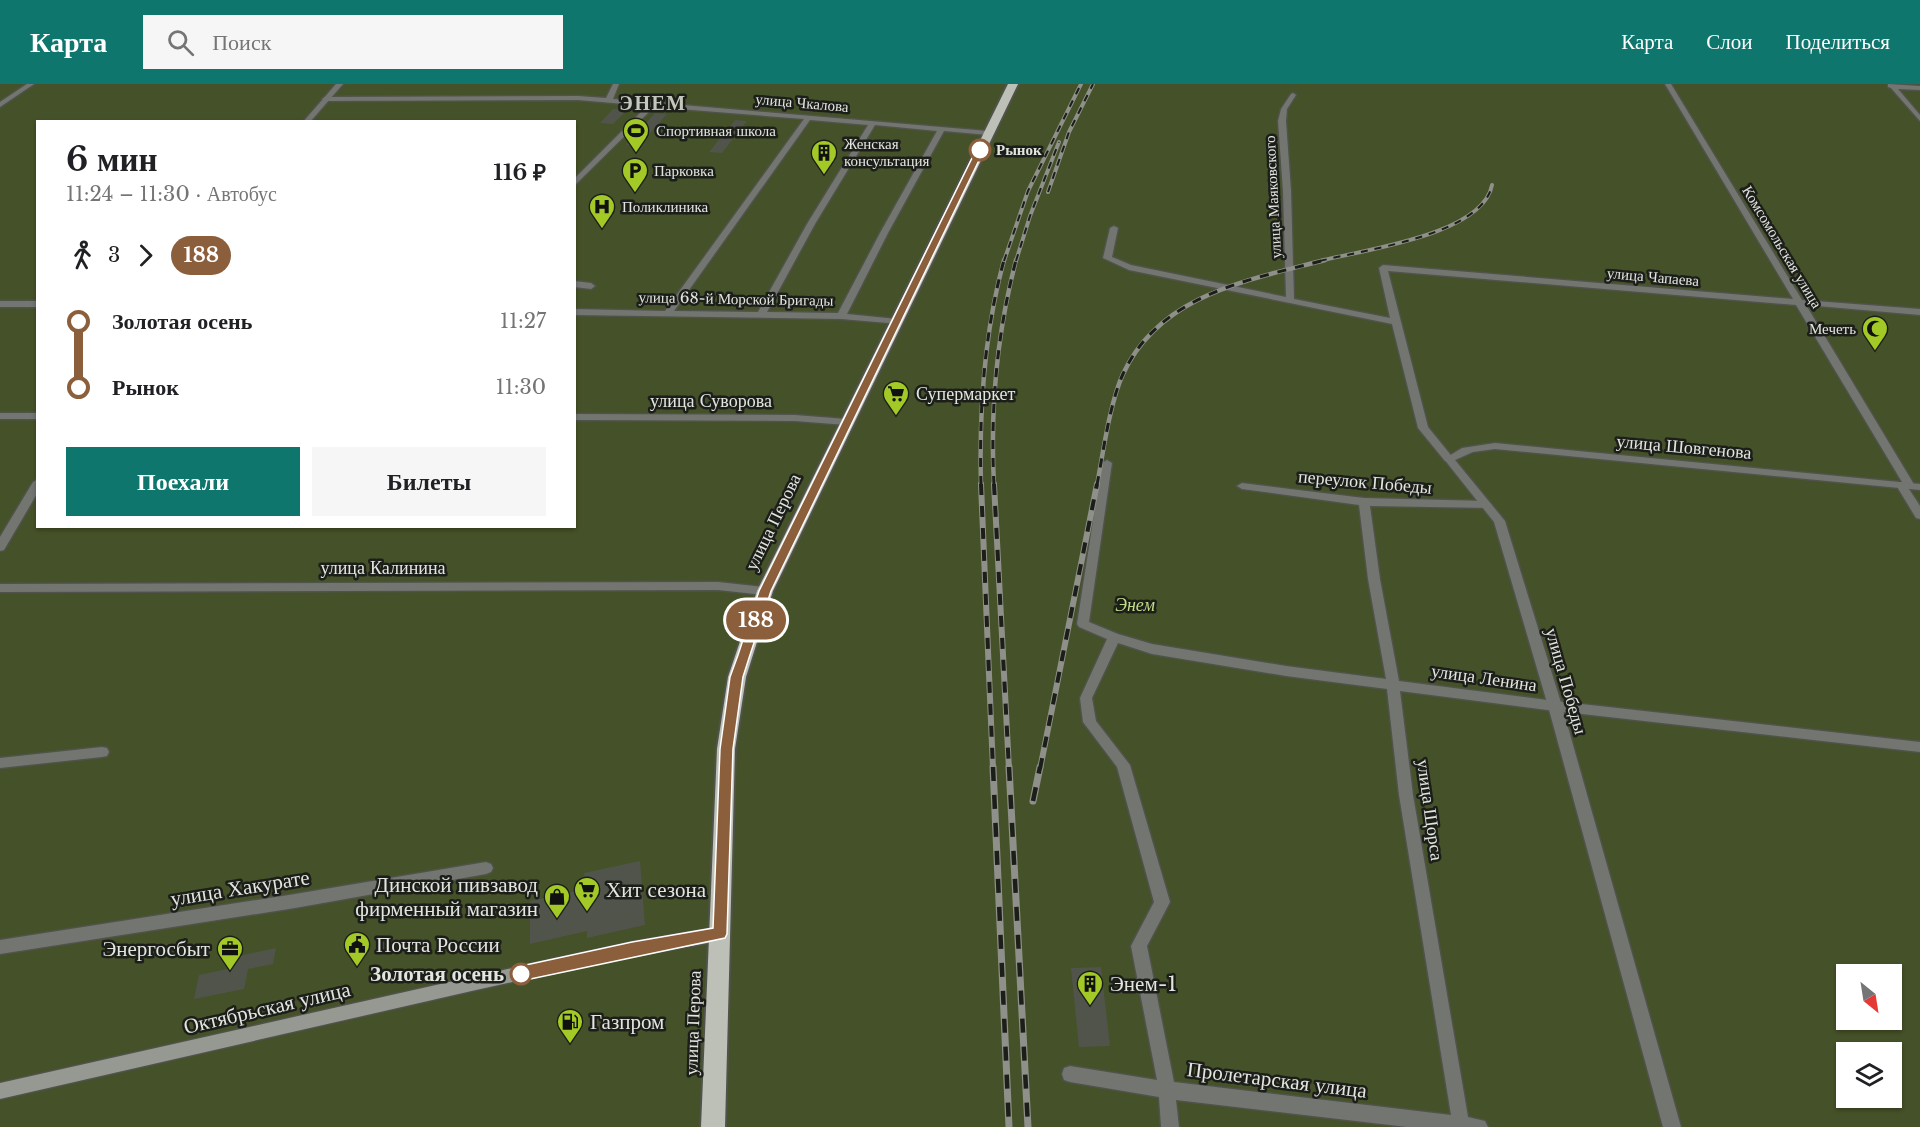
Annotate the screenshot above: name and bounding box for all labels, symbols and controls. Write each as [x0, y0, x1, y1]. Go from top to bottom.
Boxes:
search box [143, 15, 563, 69]
text: Карта [30, 25, 107, 60]
icon: search [164, 26, 197, 59]
text: Поиск [212, 29, 271, 56]
text: Карта [1621, 29, 1673, 55]
text: Слои [1706, 29, 1752, 55]
text: Поделиться [1785, 29, 1890, 55]
street label: улица Чкалова [755, 89, 850, 116]
district label: ЭНЕМ [619, 91, 687, 115]
sports icon: Спортивная школа [621, 116, 651, 154]
place label: Спортивная школа [656, 121, 776, 140]
place label: Женская консультация [844, 134, 930, 170]
street label: улица Маяковского [1260, 135, 1285, 259]
building icon: Женская консультация [809, 138, 839, 176]
text: 6 мин [66, 139, 158, 180]
marker: Рынок [969, 139, 991, 161]
place label: Рынок [996, 140, 1042, 159]
parking icon: Парковка [620, 156, 650, 194]
text: 116 ₽ [493, 159, 546, 186]
place label: Парковка [654, 161, 714, 180]
text: 11:24 – 11:30 · Автобус [66, 182, 277, 206]
street label: Комсомольская улица [1738, 182, 1827, 312]
hospital icon: Поликлиника [587, 192, 617, 230]
place label: Поликлиника [622, 197, 709, 216]
icon: walk [66, 239, 99, 272]
icon: forward [129, 239, 162, 272]
text: 188 [183, 242, 219, 268]
text: 3 [108, 243, 120, 267]
street label: улица Чапаева [1606, 263, 1700, 290]
street label: улица 68-й Морской Бригады [638, 287, 834, 310]
text: Золотая осень [112, 308, 252, 335]
text: 11:27 [500, 309, 546, 333]
mosque icon: Мечеть [1860, 314, 1890, 352]
place label: Мечеть [1809, 319, 1856, 338]
text: Рынок [112, 374, 179, 401]
text: 11:30 [496, 375, 546, 399]
supermarket icon: Супермаркет [881, 379, 911, 417]
place label: Супермаркет [916, 383, 1015, 405]
street label: улица Суворова [650, 390, 772, 412]
street label: улица Шовгенова [1616, 430, 1752, 464]
button: Поехали [66, 447, 300, 516]
button: Билеты [312, 447, 546, 516]
street label: переулок Победы [1297, 465, 1433, 499]
street label: улица Перова [740, 470, 806, 574]
street label: улица Калинина [320, 557, 446, 579]
park label: Энем [1115, 594, 1155, 616]
line badge: 188 [722, 600, 790, 640]
text: 188 [738, 607, 774, 633]
street label: улица Победы [1540, 625, 1592, 737]
street label: улица Ленина [1430, 660, 1538, 696]
street label: улица Щорса [1412, 758, 1448, 862]
street label: улица Хакурате [169, 864, 311, 912]
place label: Динской пивзавод фирменный магазин [355, 872, 538, 922]
supermarket icon: Хит сезона [572, 875, 602, 913]
place label: Хит сезона [606, 877, 707, 903]
shop icon: Динской пивзавод фирменный магазин [542, 882, 572, 920]
public building icon: Почта России [342, 930, 372, 968]
place label: Почта России [376, 932, 500, 958]
office icon: Энергосбыт [215, 934, 245, 972]
place label: Энергосбыт [102, 936, 210, 962]
place label: Золотая осень [370, 961, 504, 987]
marker: Золотая осень [510, 963, 532, 985]
north arrow [1836, 964, 1902, 1030]
map controls [1836, 964, 1902, 1108]
building icon: Энем-1 [1075, 969, 1105, 1007]
street label: улица Перова [680, 970, 706, 1076]
place label: Энем-1 [1110, 971, 1177, 997]
street label: Октябрьская улица [181, 976, 354, 1040]
fuel station icon: Газпром [555, 1007, 585, 1045]
place label: Газпром [590, 1009, 664, 1035]
button: layers [1836, 1042, 1902, 1108]
street label: Пролетарская улица [1186, 1056, 1369, 1104]

